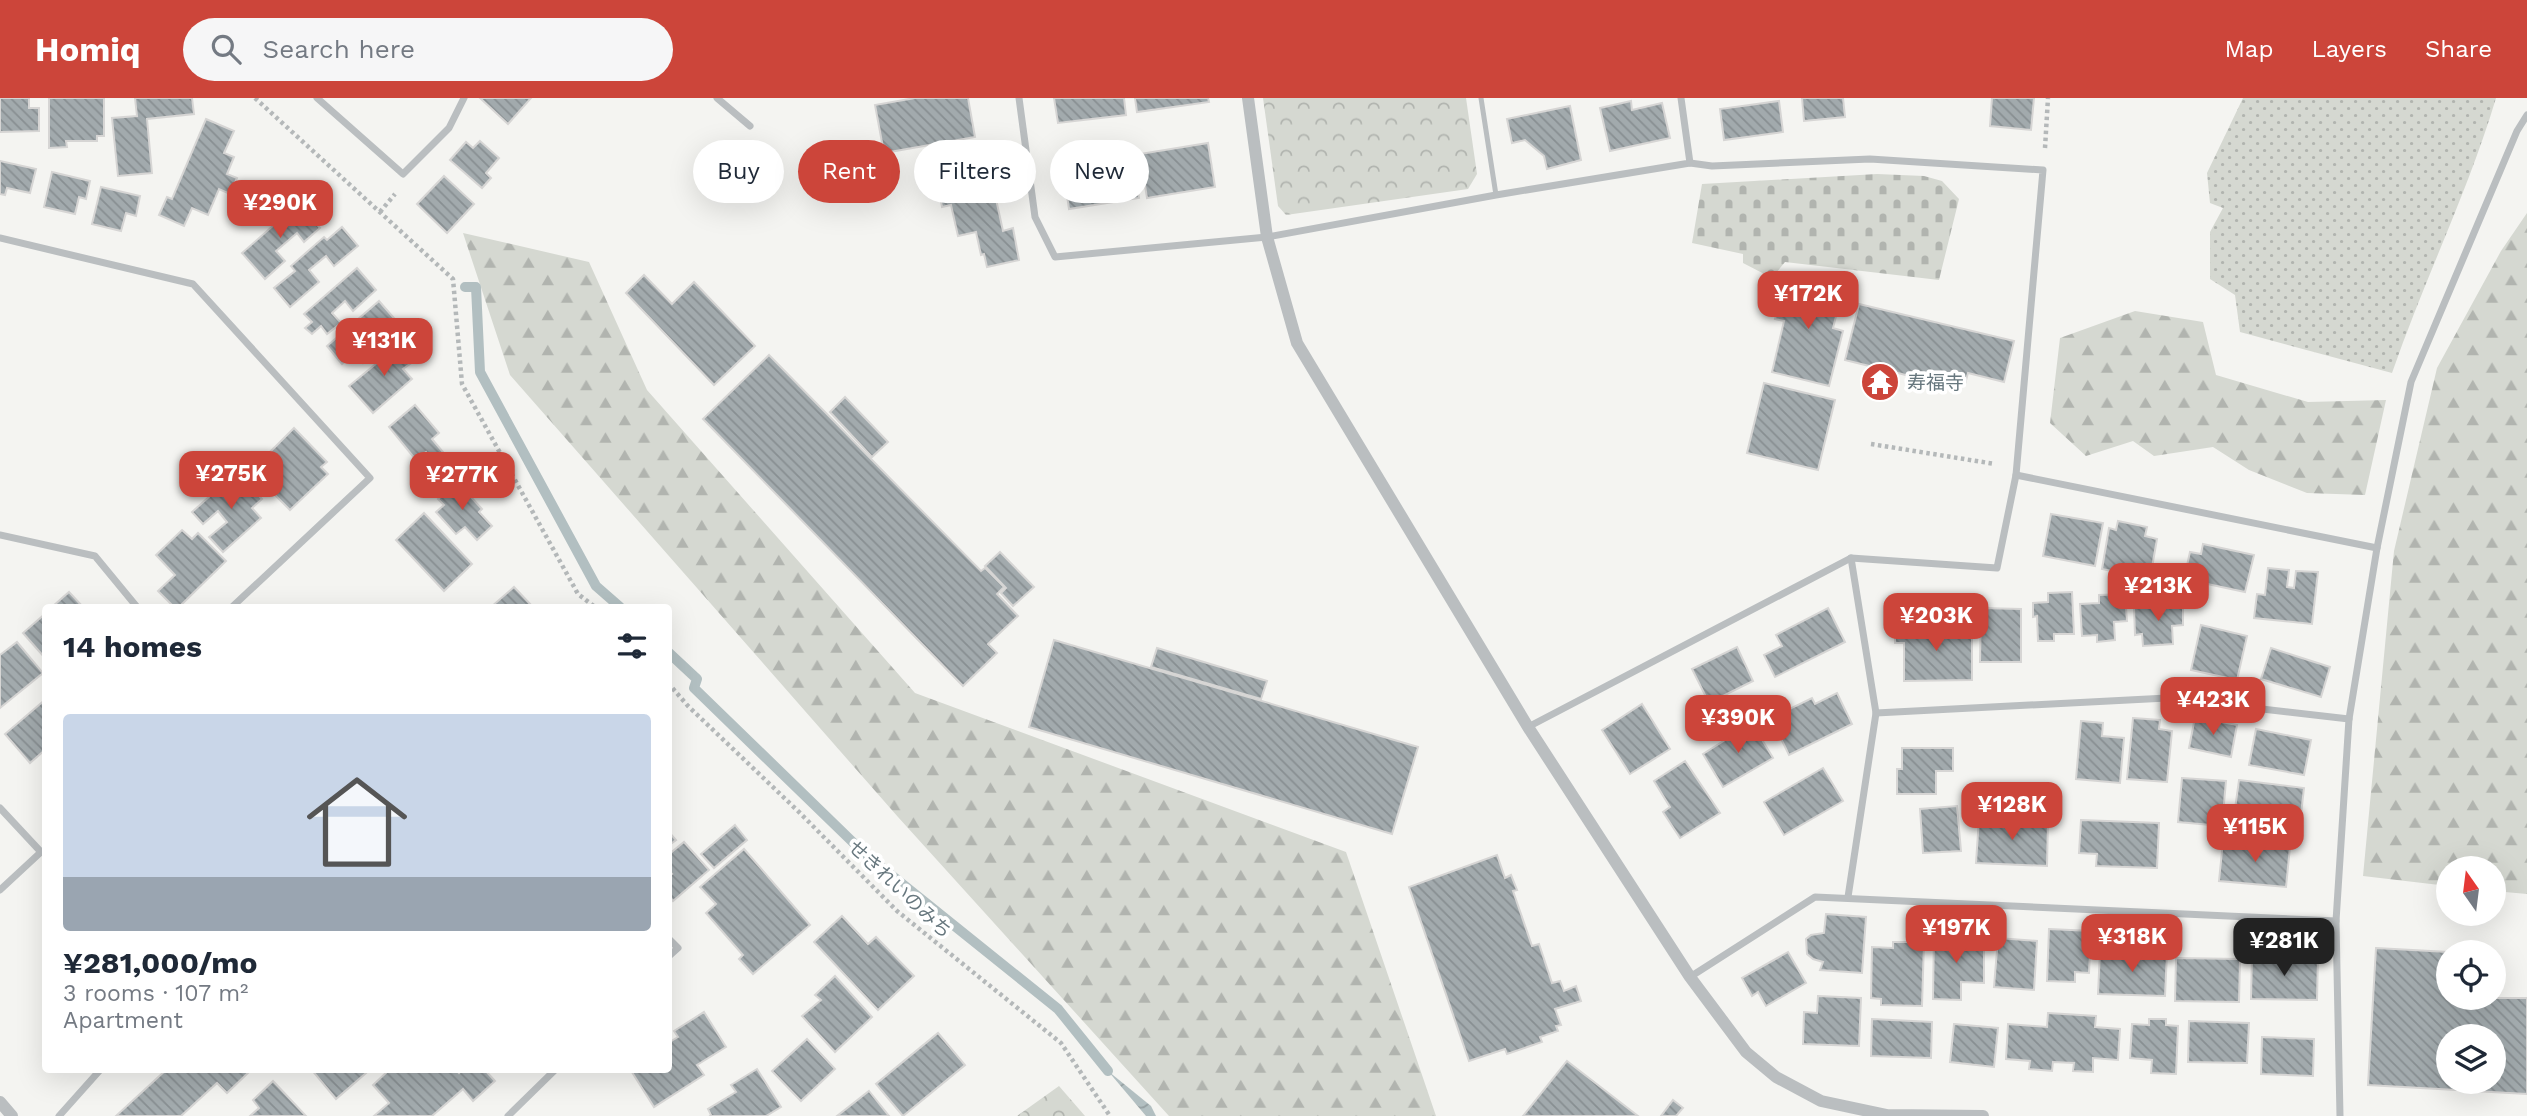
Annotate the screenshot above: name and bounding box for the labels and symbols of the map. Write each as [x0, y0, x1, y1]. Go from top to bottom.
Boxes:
pin: ¥290K [231, 180, 329, 240]
pin: ¥172K [1759, 272, 1857, 331]
pin: ¥131K [335, 318, 433, 378]
temple icon: 寿福寺 [1859, 361, 1901, 403]
place label: 寿福寺 [1907, 371, 1964, 394]
pin: ¥275K [182, 452, 280, 511]
pin: ¥277K [413, 452, 511, 512]
pin: ¥213K [2109, 564, 2207, 623]
pin: ¥203K [1887, 594, 1985, 653]
pin: ¥423K [2164, 678, 2262, 737]
pin: ¥390K [1689, 696, 1787, 755]
pin: ¥128K [1963, 782, 2061, 842]
pin: ¥115K [2206, 804, 2304, 864]
street label: せきれいのみち [844, 835, 956, 943]
north arrow [2436, 856, 2506, 926]
pin: ¥197K [1907, 906, 2005, 965]
pin: ¥318K [2083, 914, 2181, 974]
pin: ¥281K [2235, 918, 2333, 978]

